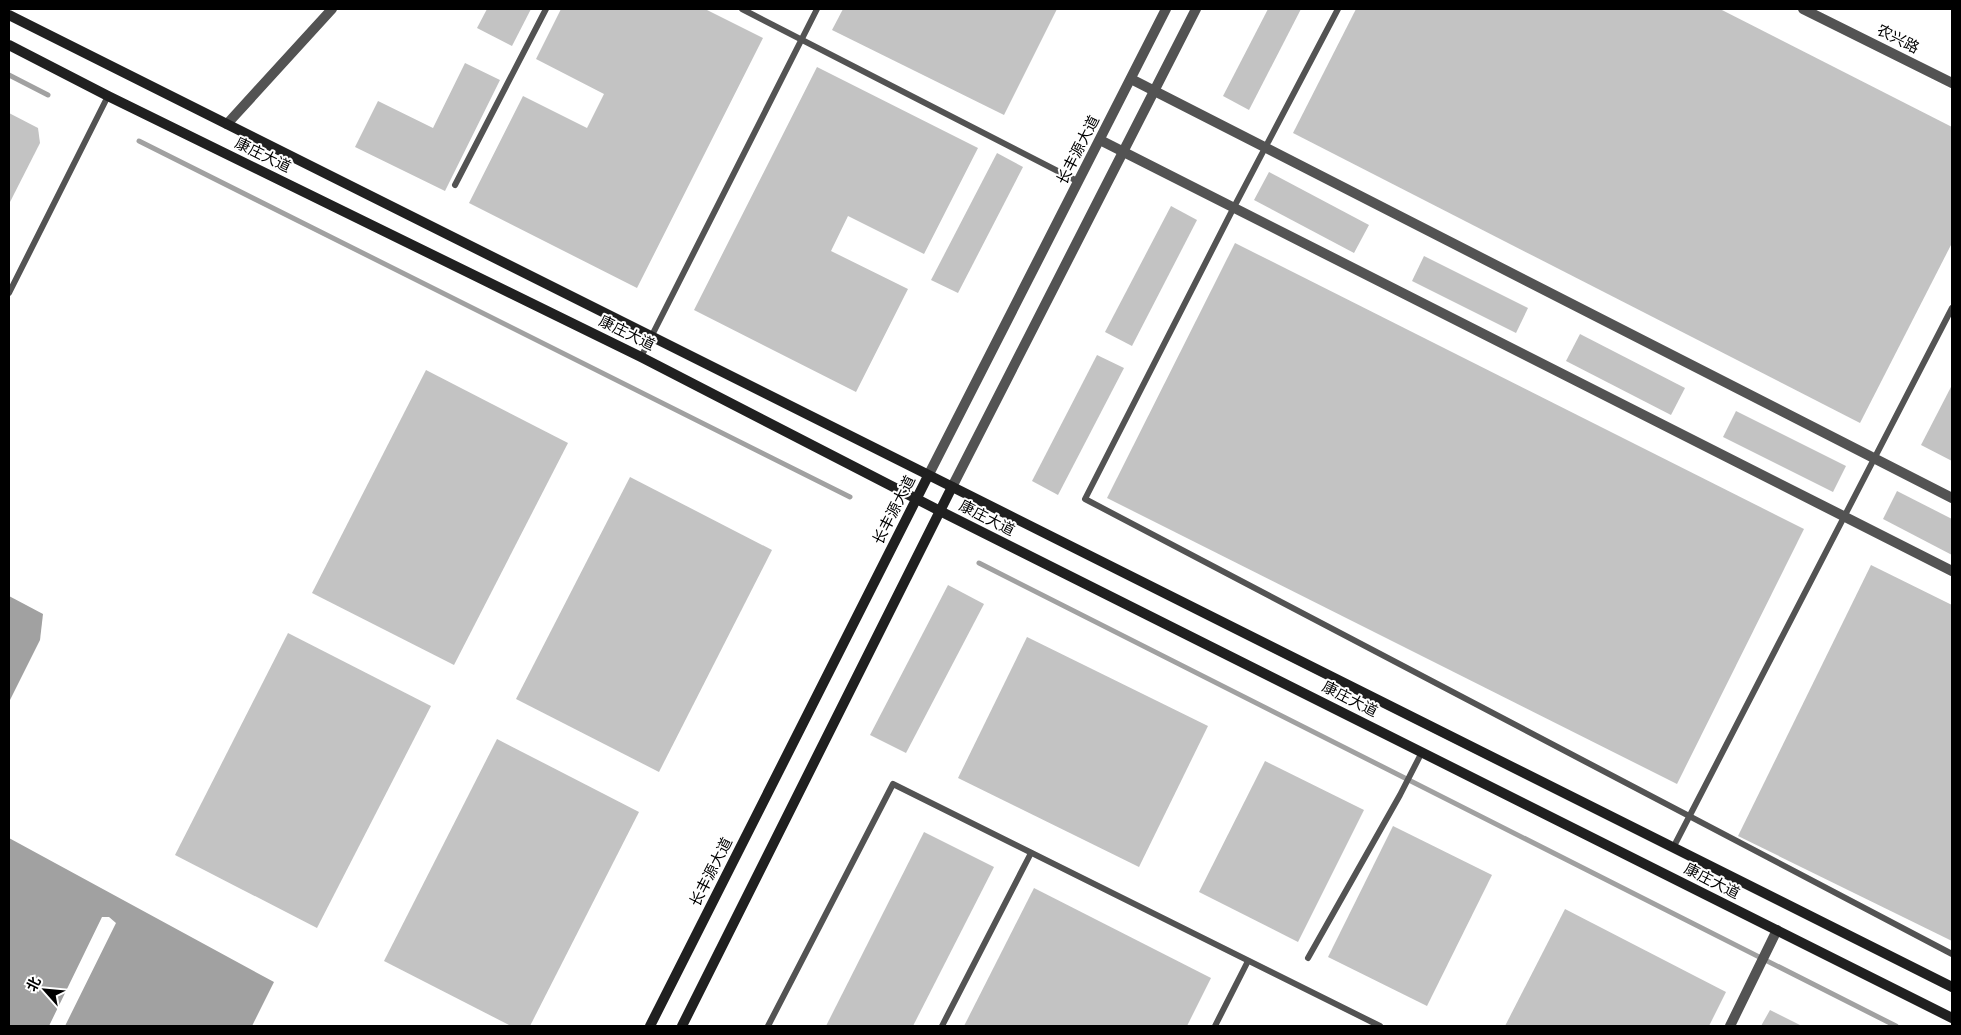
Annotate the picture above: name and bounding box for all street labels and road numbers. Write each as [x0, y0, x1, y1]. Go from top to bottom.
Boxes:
street label: 农兴路 [1874, 21, 1922, 57]
street label: 长丰源大道 [1053, 112, 1103, 188]
street label: 康庄大道 [232, 134, 294, 176]
street label: 康庄大道 [596, 312, 658, 354]
street label: 长丰源大道 [869, 472, 919, 548]
street label: 康庄大道 [956, 496, 1018, 540]
street label: 康庄大道 [1319, 677, 1381, 721]
street label: 长丰源大道 [686, 834, 736, 910]
street label: 康庄大道 [1681, 859, 1743, 903]

